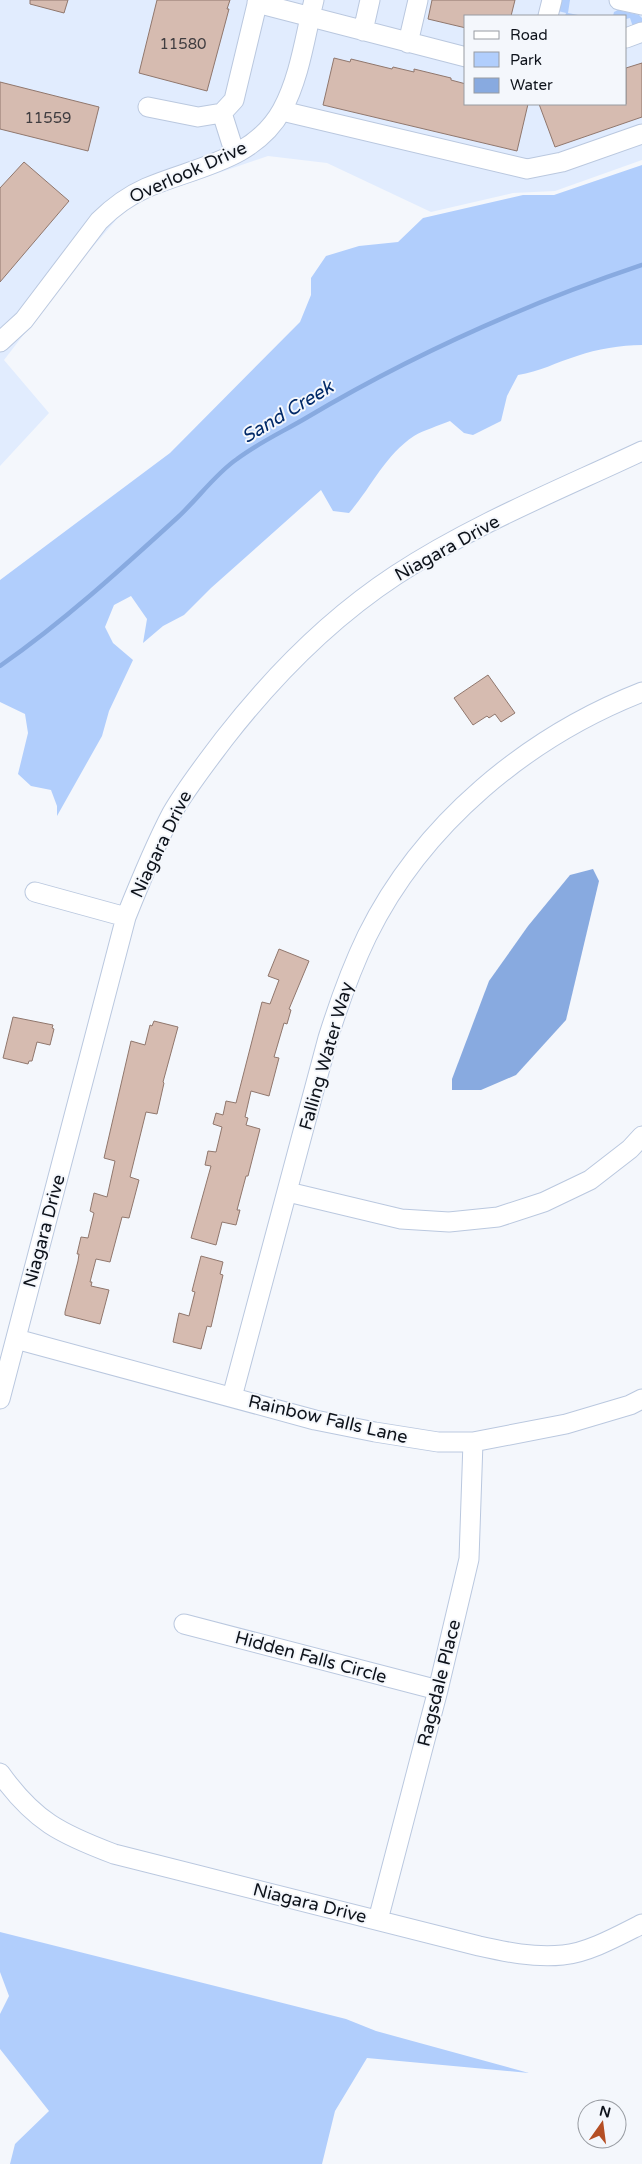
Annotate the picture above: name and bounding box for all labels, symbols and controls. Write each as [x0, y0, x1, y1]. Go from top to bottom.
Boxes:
legend [464, 15, 627, 105]
text: Road [510, 26, 548, 44]
house number: 11580 [159, 35, 207, 53]
text: Park [510, 51, 542, 69]
text: Water [510, 76, 553, 94]
house number: 11559 [24, 109, 72, 127]
street label: Overlook Drive [126, 136, 250, 208]
water label: Sand Creek [238, 375, 339, 448]
street label: Niagara Drive [391, 510, 503, 586]
street label: Niagara Drive [126, 787, 196, 901]
street label: Falling Water Way [294, 979, 358, 1133]
street label: Niagara Drive [18, 1172, 70, 1290]
street label: Rainbow Falls Lane [246, 1390, 410, 1448]
street label: Ragsdale Place [413, 1617, 465, 1749]
street label: Hidden Falls Circle [233, 1626, 389, 1688]
street label: Niagara Drive [251, 1878, 369, 1928]
north arrow [577, 2099, 627, 2149]
text: N [598, 2102, 613, 2121]

